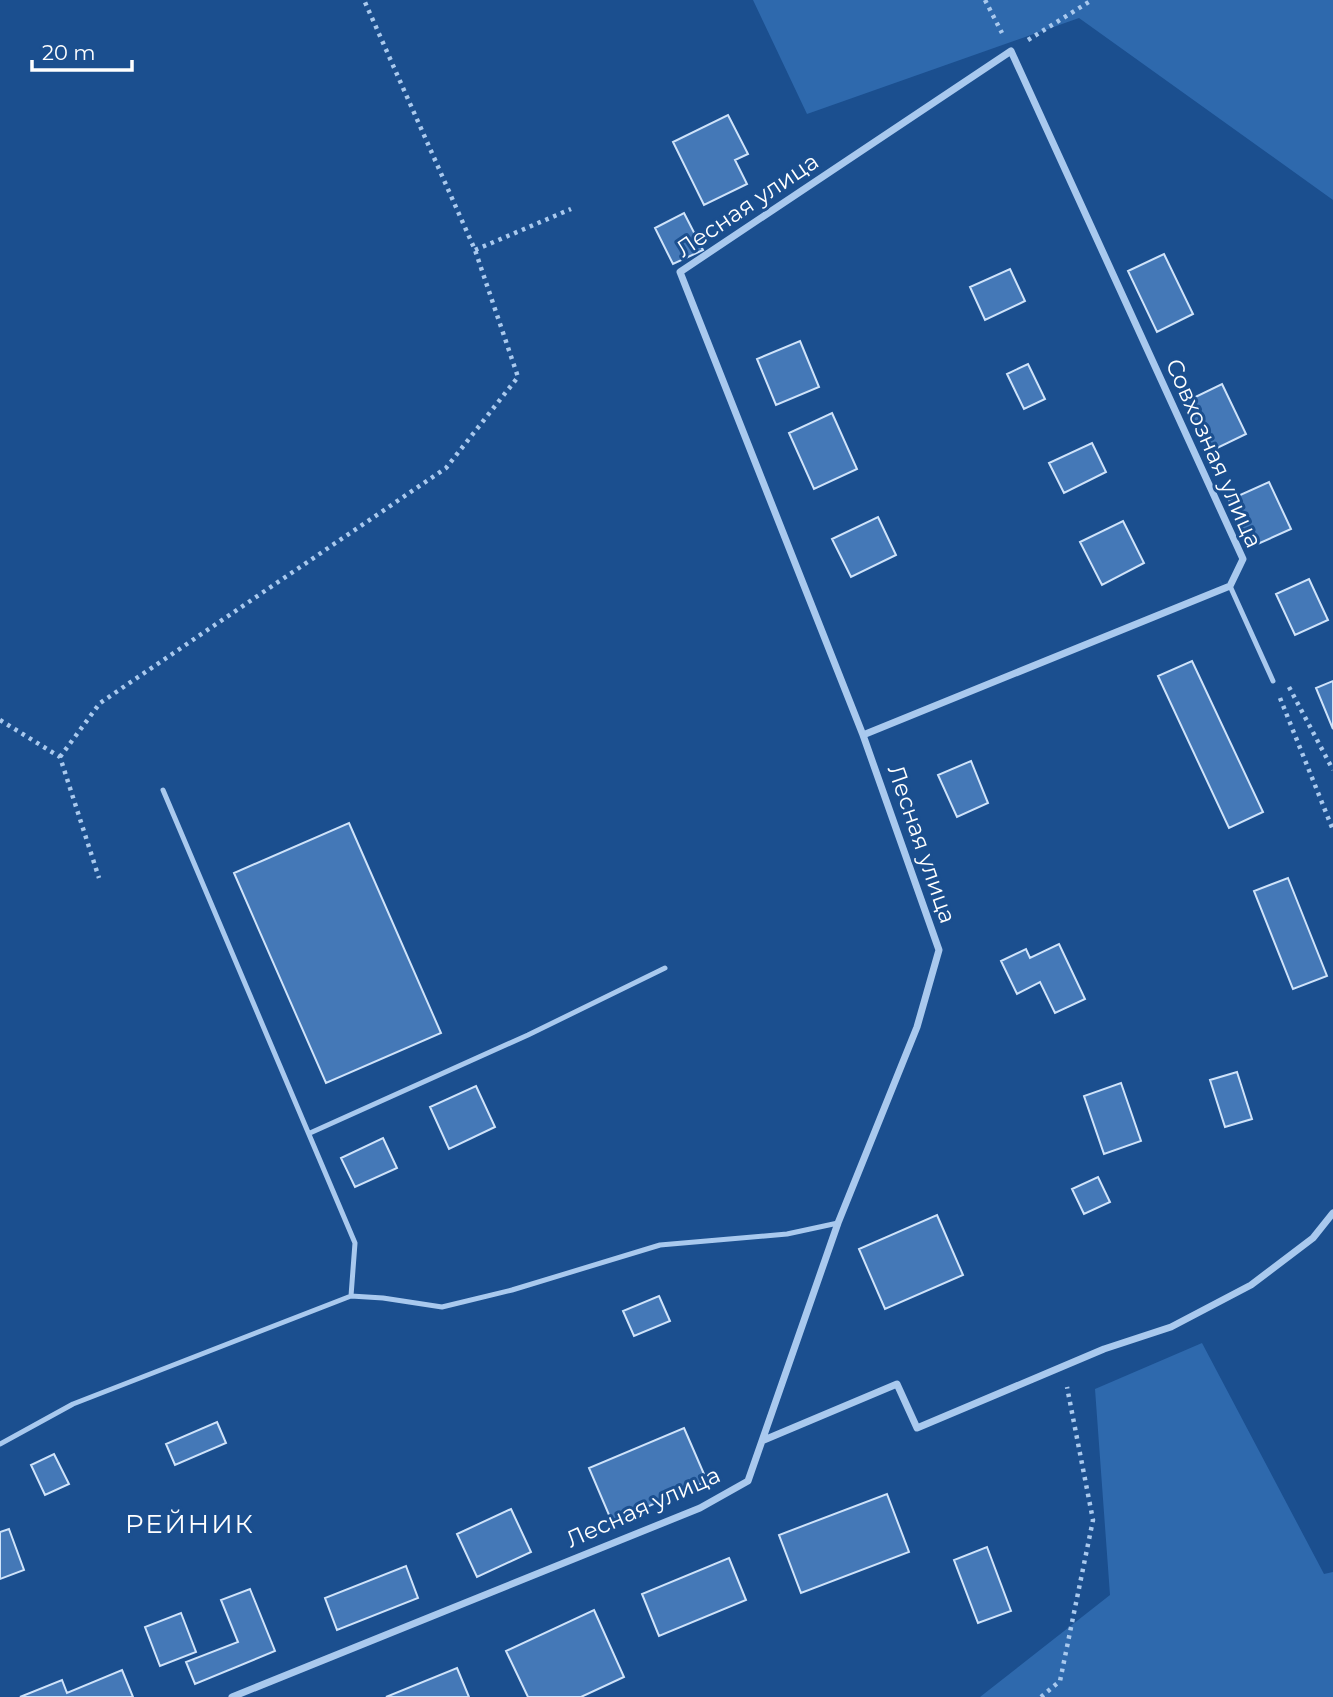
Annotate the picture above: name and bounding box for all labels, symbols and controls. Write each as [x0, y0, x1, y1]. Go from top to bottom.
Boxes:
scale bar [32, 28, 131, 72]
text: 20 m [42, 40, 96, 65]
street label: Лесная улица [670, 147, 824, 263]
street label: Совхозная улица [1160, 354, 1268, 552]
street label: Лесная улица [882, 761, 962, 927]
street label: Лесная улица [562, 1460, 724, 1554]
district label: РЕЙНИК [125, 1508, 255, 1540]

